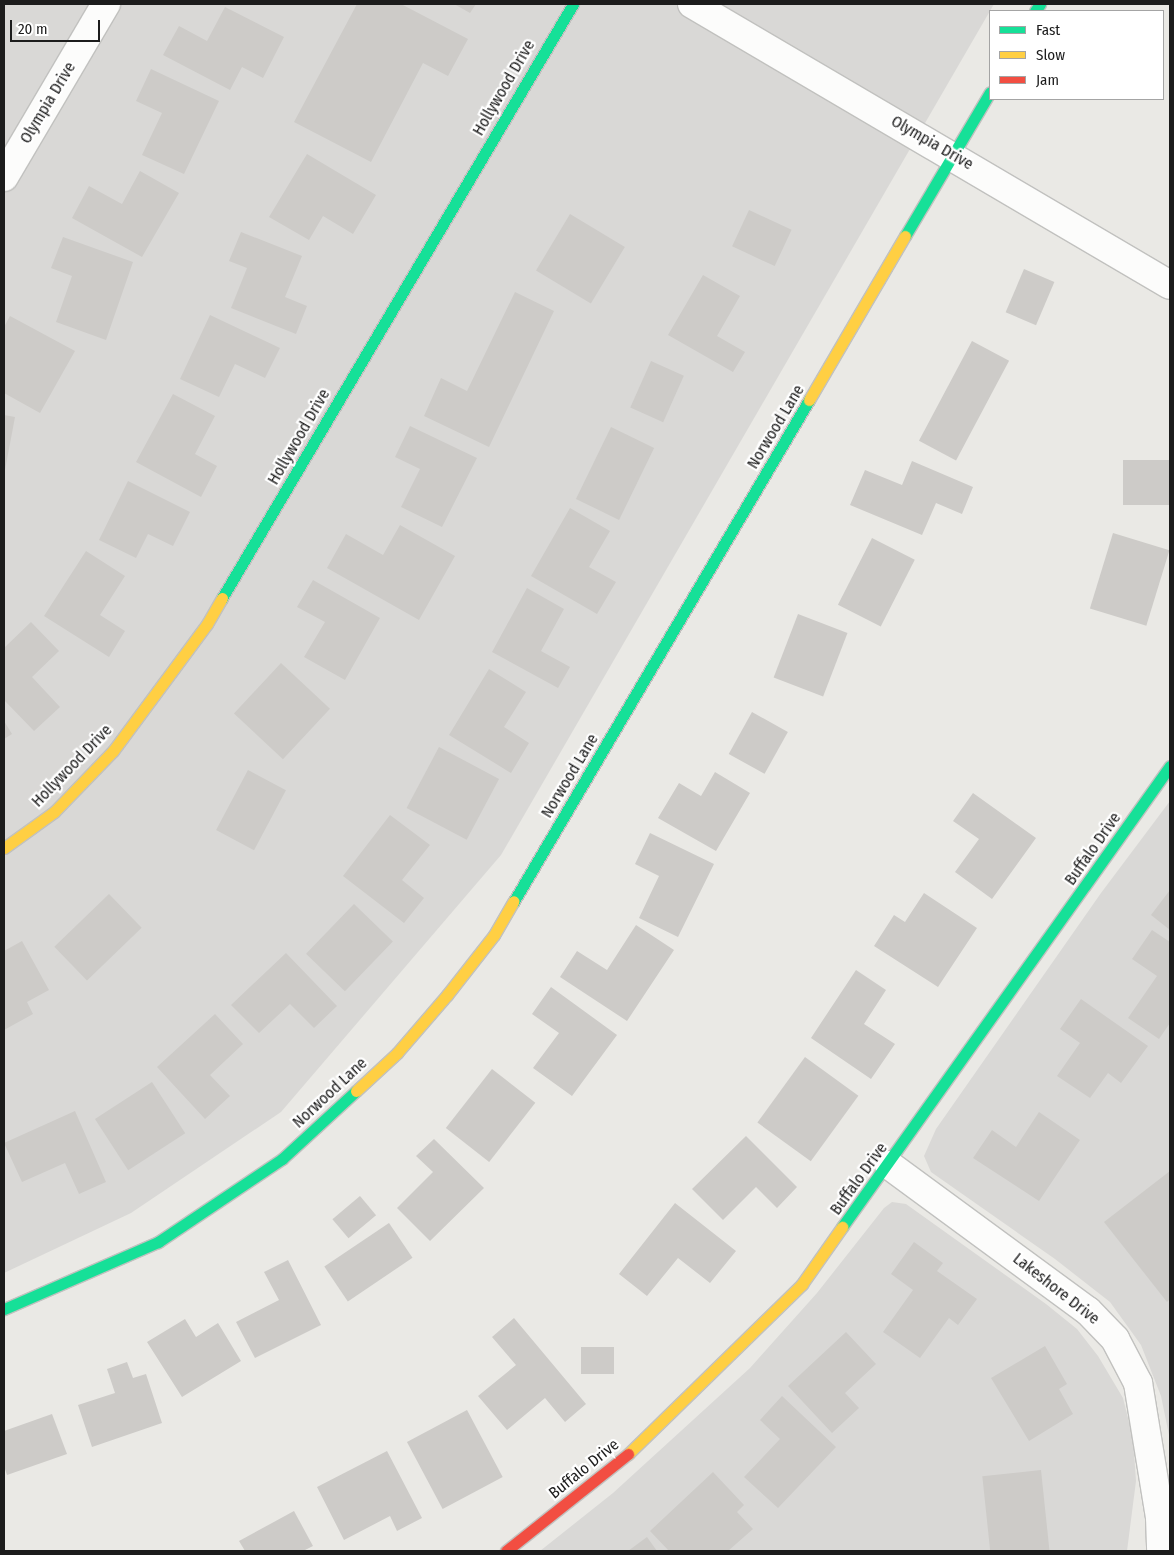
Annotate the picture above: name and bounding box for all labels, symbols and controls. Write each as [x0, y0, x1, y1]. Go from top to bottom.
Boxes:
scale bar [12, 10, 102, 42]
legend [989, 10, 1164, 100]
text: 20 m [18, 20, 48, 38]
text: Fast [1036, 21, 1060, 39]
street label: Hollywood Drive [469, 37, 539, 139]
text: Slow [1036, 46, 1065, 64]
street label: Olympia Drive [16, 59, 80, 147]
text: Jam [1036, 71, 1059, 89]
street label: Olympia Drive [888, 112, 976, 174]
street label: Norwood Lane [743, 382, 809, 472]
street label: Hollywood Drive [264, 386, 334, 488]
street label: Hollywood Drive [28, 721, 116, 811]
street label: Norwood Lane [537, 731, 603, 821]
street label: Buffalo Drive [1061, 809, 1125, 889]
street label: Norwood Lane [289, 1054, 371, 1132]
street label: Buffalo Drive [826, 1139, 892, 1219]
street label: Lakeshore Drive [1009, 1249, 1103, 1329]
street label: Buffalo Drive [545, 1435, 623, 1503]

